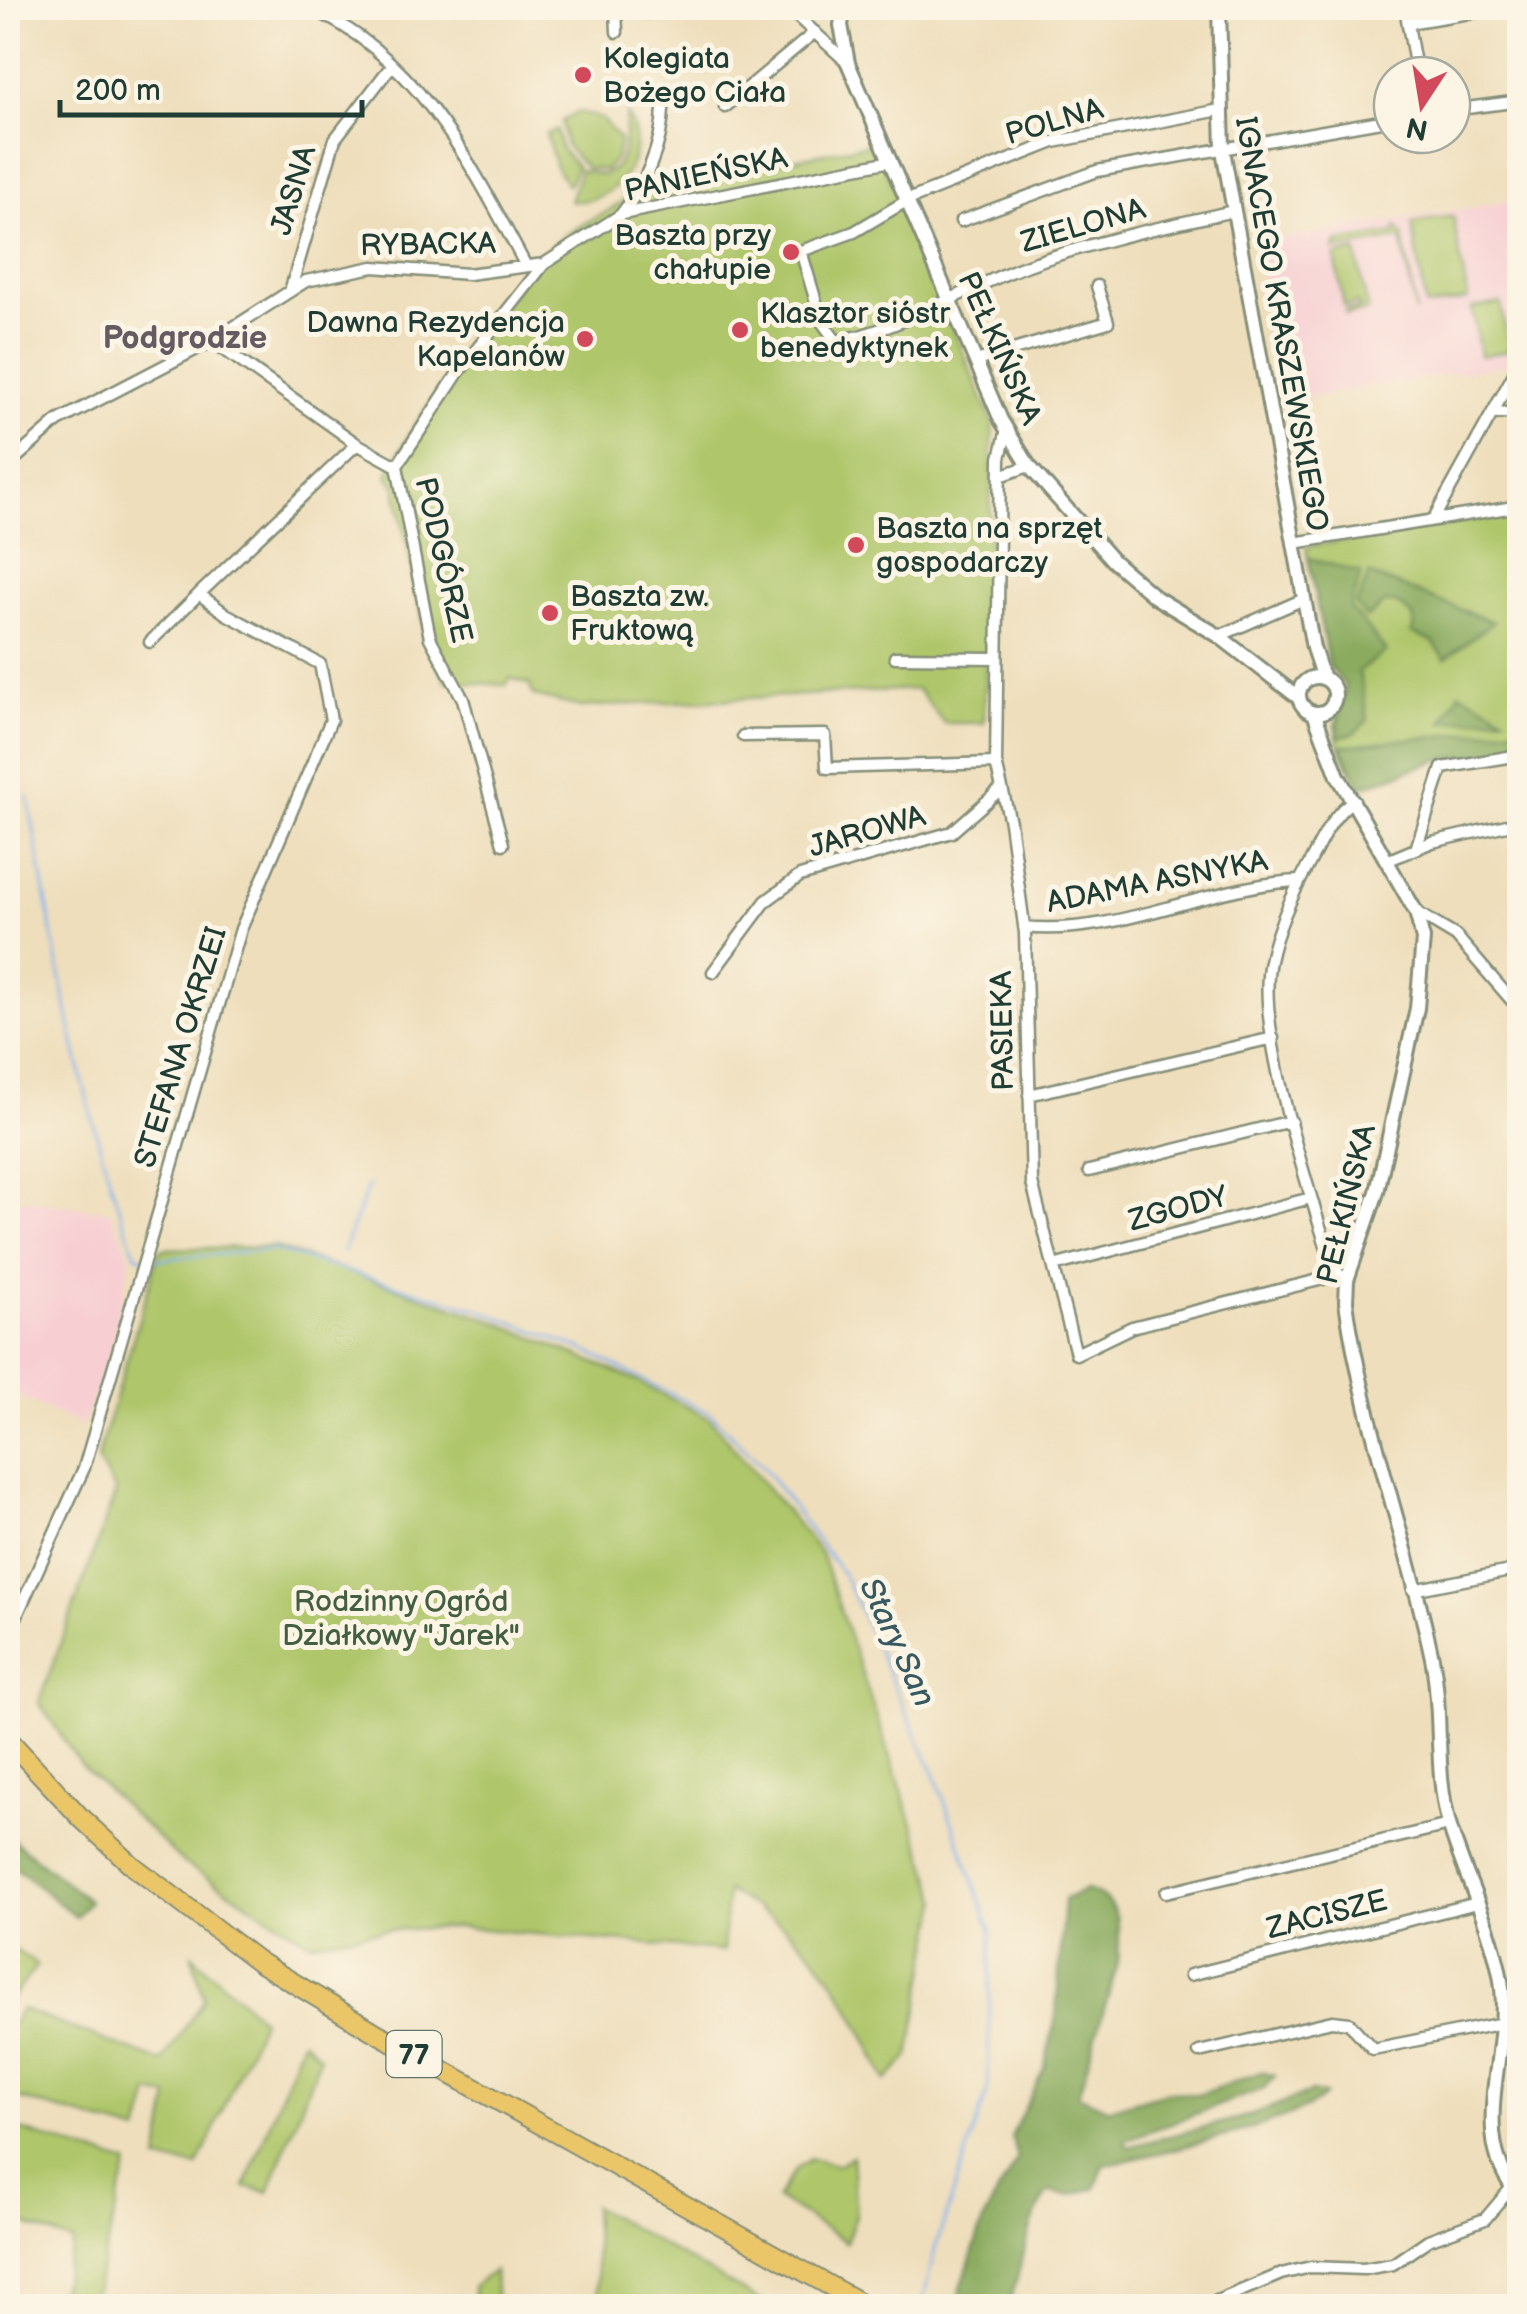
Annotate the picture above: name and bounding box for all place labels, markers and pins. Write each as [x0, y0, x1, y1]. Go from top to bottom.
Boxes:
place label: Kolegiata Bożego Ciała [603, 41, 786, 111]
marker: Kolegiata Bożego Ciała [572, 64, 594, 86]
place label: Baszta przy chałupie [614, 218, 771, 288]
marker: Baszta przy chałupie [780, 241, 802, 263]
place label: Klasztor sióstr benedyktynek [760, 296, 951, 366]
place label: Dawna Rezydencja Kapelanów [306, 305, 565, 375]
marker: Klasztor sióstr benedyktynek [729, 319, 751, 341]
marker: Dawna Rezydencja Kapelanów [574, 328, 596, 350]
place label: Baszta na sprzęt gospodarczy [876, 511, 1103, 581]
marker: Baszta na sprzęt gospodarczy [845, 534, 867, 556]
place label: Baszta zw. Fruktową [570, 579, 709, 649]
marker: Baszta zw. Fruktową [539, 602, 561, 624]

